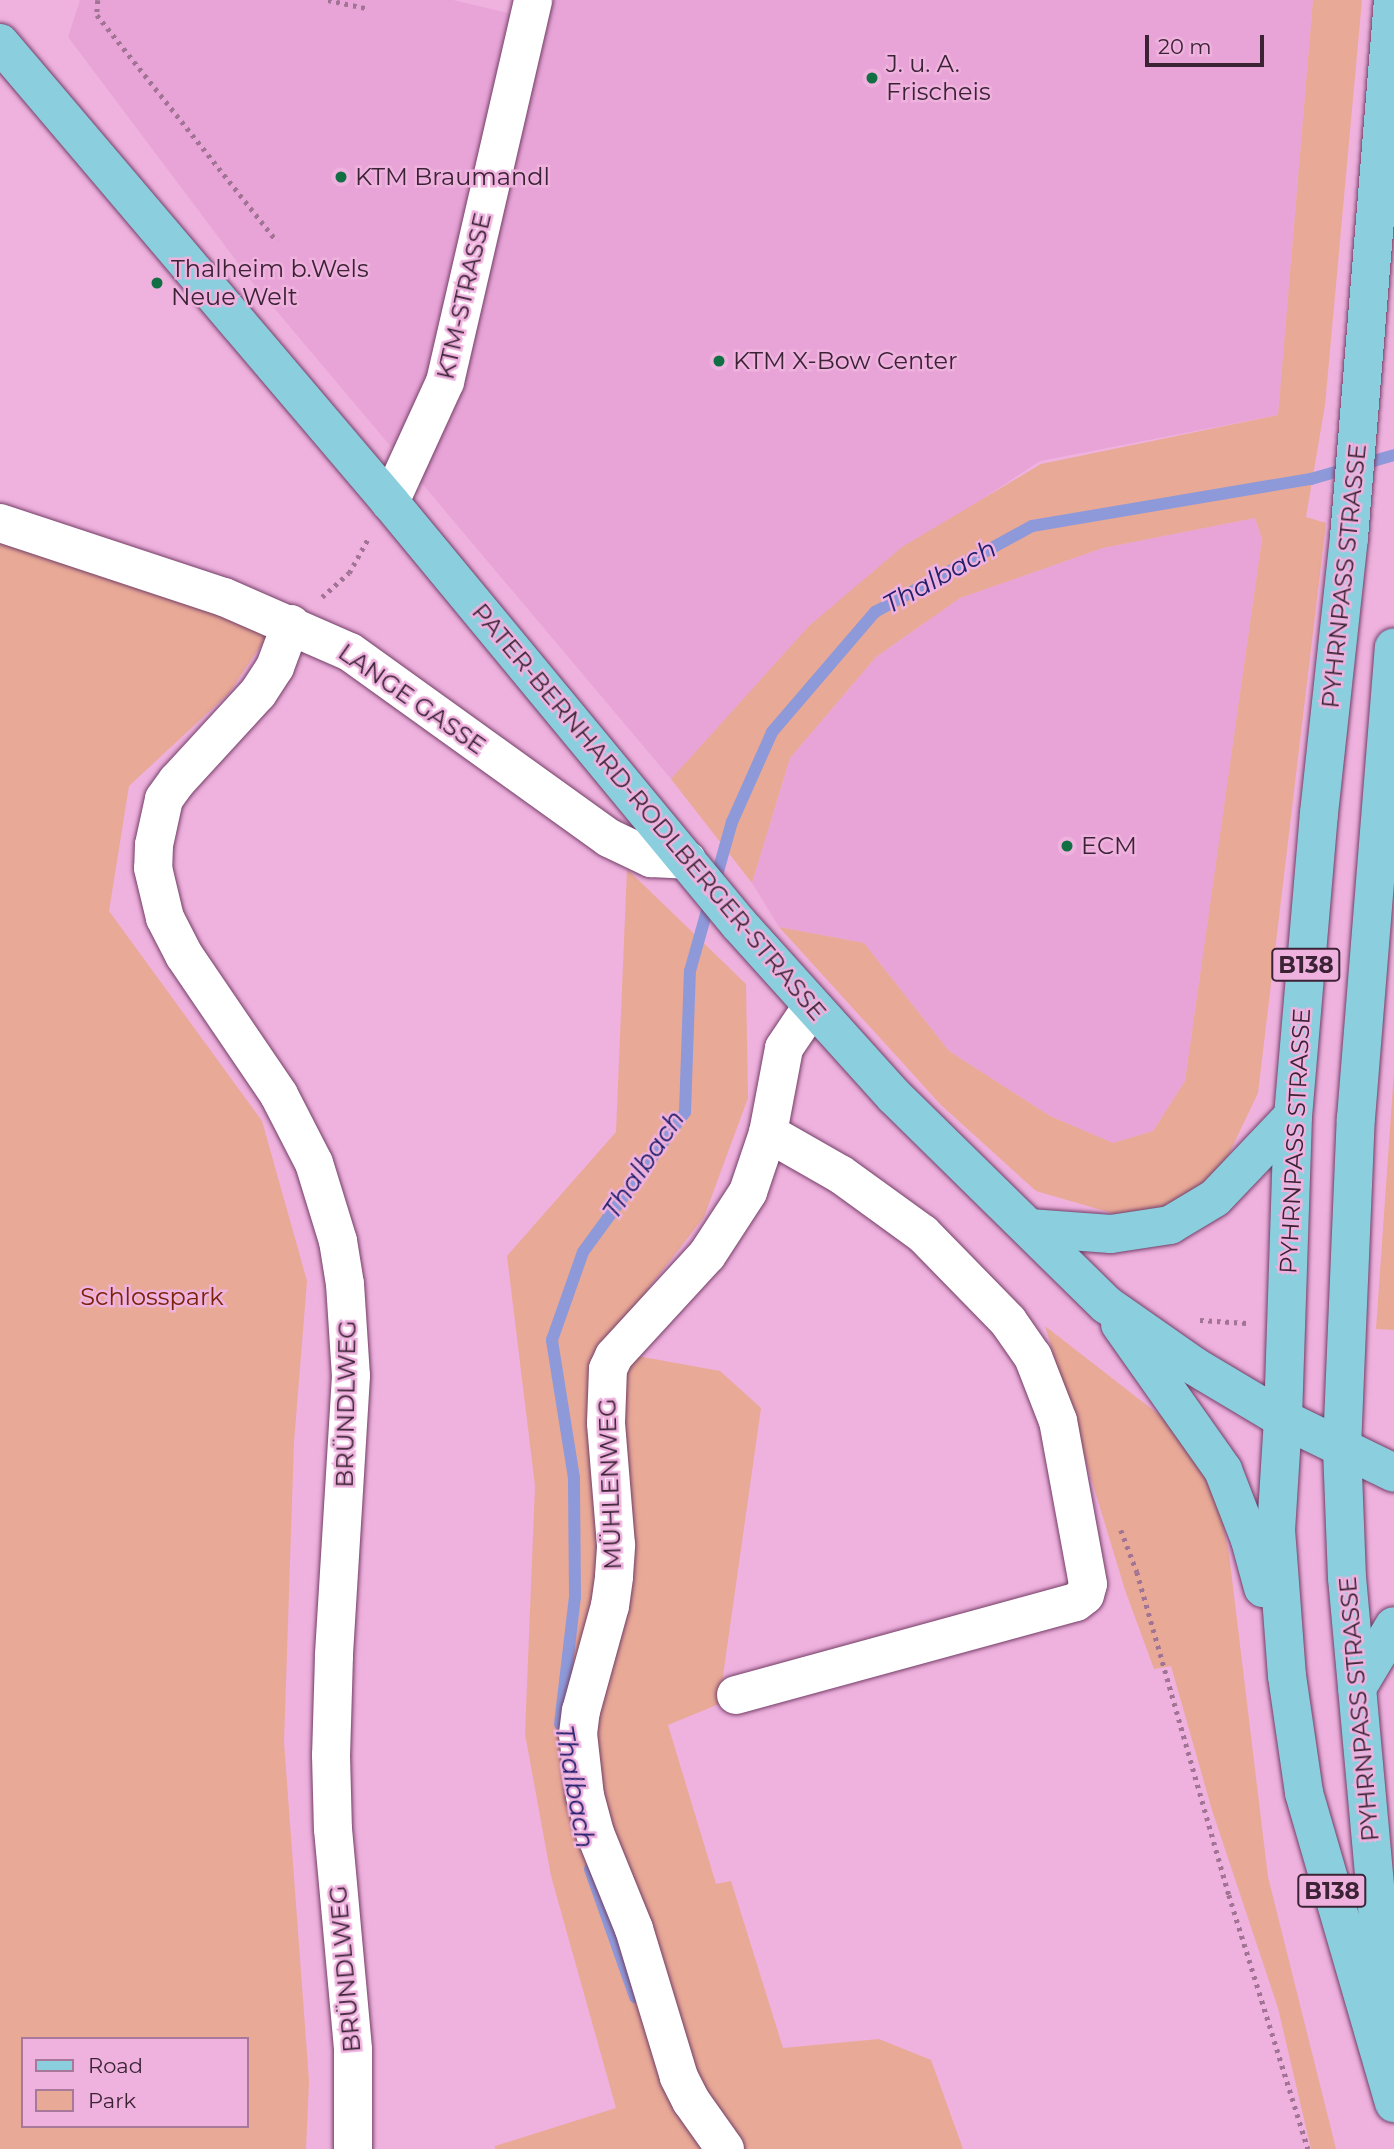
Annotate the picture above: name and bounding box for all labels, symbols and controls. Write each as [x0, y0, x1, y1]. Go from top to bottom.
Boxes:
scale bar [1149, 21, 1268, 65]
text: 20 m [1158, 34, 1212, 59]
place label: J. u. A. Frischeis [886, 50, 991, 106]
marker: J. u. A. Frischeis [864, 70, 880, 86]
place label: KTM Braumandl [355, 163, 550, 191]
marker: KTM Braumandl [333, 169, 349, 185]
street label: KTM-STRASSE [431, 210, 497, 382]
place label: Thalheim b.Wels Neue Welt [171, 255, 369, 311]
marker: Thalheim b.Wels Neue Welt [149, 275, 165, 291]
place label: KTM X-Bow Center [733, 347, 958, 375]
marker: KTM X-Bow Center [711, 353, 727, 369]
street label: PYHRNPASS STRASSE [1316, 442, 1372, 710]
water label: Thalbach [878, 533, 1002, 621]
street label: PATER-BERNHARD-RODLBERGER-STRASSE [466, 598, 832, 1026]
street label: LANGE GASSE [333, 638, 491, 760]
place label: ECM [1081, 832, 1137, 860]
marker: ECM [1059, 838, 1075, 854]
road number: B138 [1271, 946, 1341, 984]
street label: PYHRNPASS STRASSE [1274, 1008, 1316, 1274]
water label: Thalbach [596, 1105, 692, 1225]
park label: Schlosspark [80, 1283, 224, 1311]
street label: BRÜNDLWEG [330, 1320, 362, 1488]
street label: MÜHLENWEG [593, 1398, 627, 1570]
street label: PYHRNPASS STRASSE [1333, 1575, 1385, 1843]
water label: Thalbach [548, 1723, 600, 1851]
road number: B138 [1297, 1872, 1367, 1910]
street label: BRÜNDLWEG [323, 1884, 367, 2054]
legend [21, 2037, 248, 2128]
text: Road [88, 2053, 143, 2078]
text: Park [88, 2088, 136, 2113]

